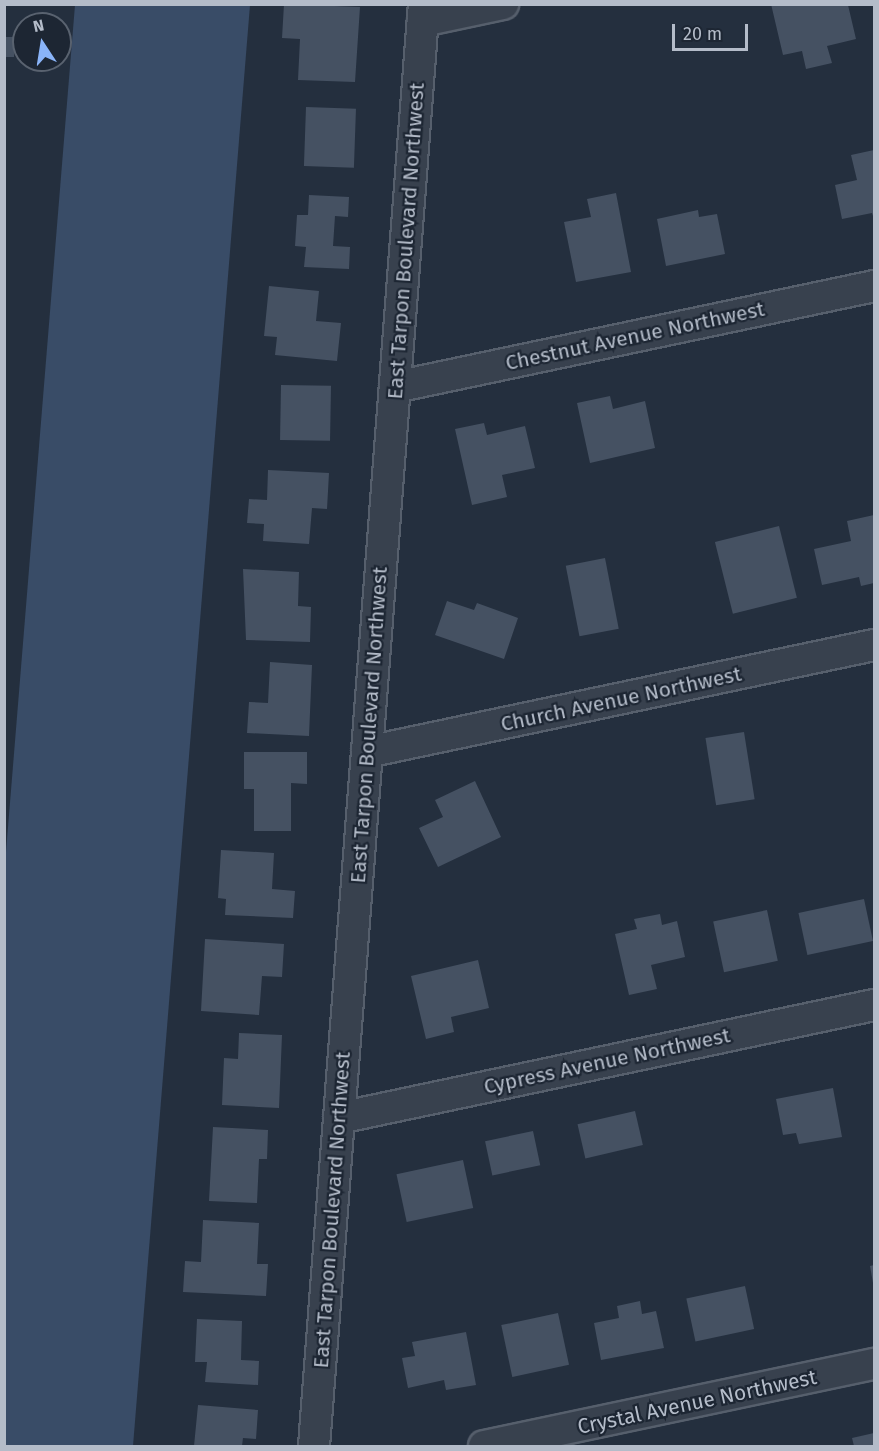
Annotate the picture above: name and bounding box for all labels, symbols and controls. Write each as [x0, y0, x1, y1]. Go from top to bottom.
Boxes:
north arrow [12, 12, 72, 72]
scale bar [675, 12, 752, 50]
text: N [31, 15, 46, 36]
text: 20 m [683, 23, 722, 45]
street label: East Tarpon Boulevard Northwest [382, 82, 430, 400]
street label: Chestnut Avenue Northwest [503, 296, 767, 376]
street label: East Tarpon Boulevard Northwest [345, 566, 393, 884]
street label: Church Avenue Northwest [498, 661, 744, 737]
street label: Cypress Avenue Northwest [482, 1023, 732, 1099]
street label: East Tarpon Boulevard Northwest [308, 1051, 356, 1369]
street label: Crystal Avenue Northwest [575, 1364, 819, 1440]

